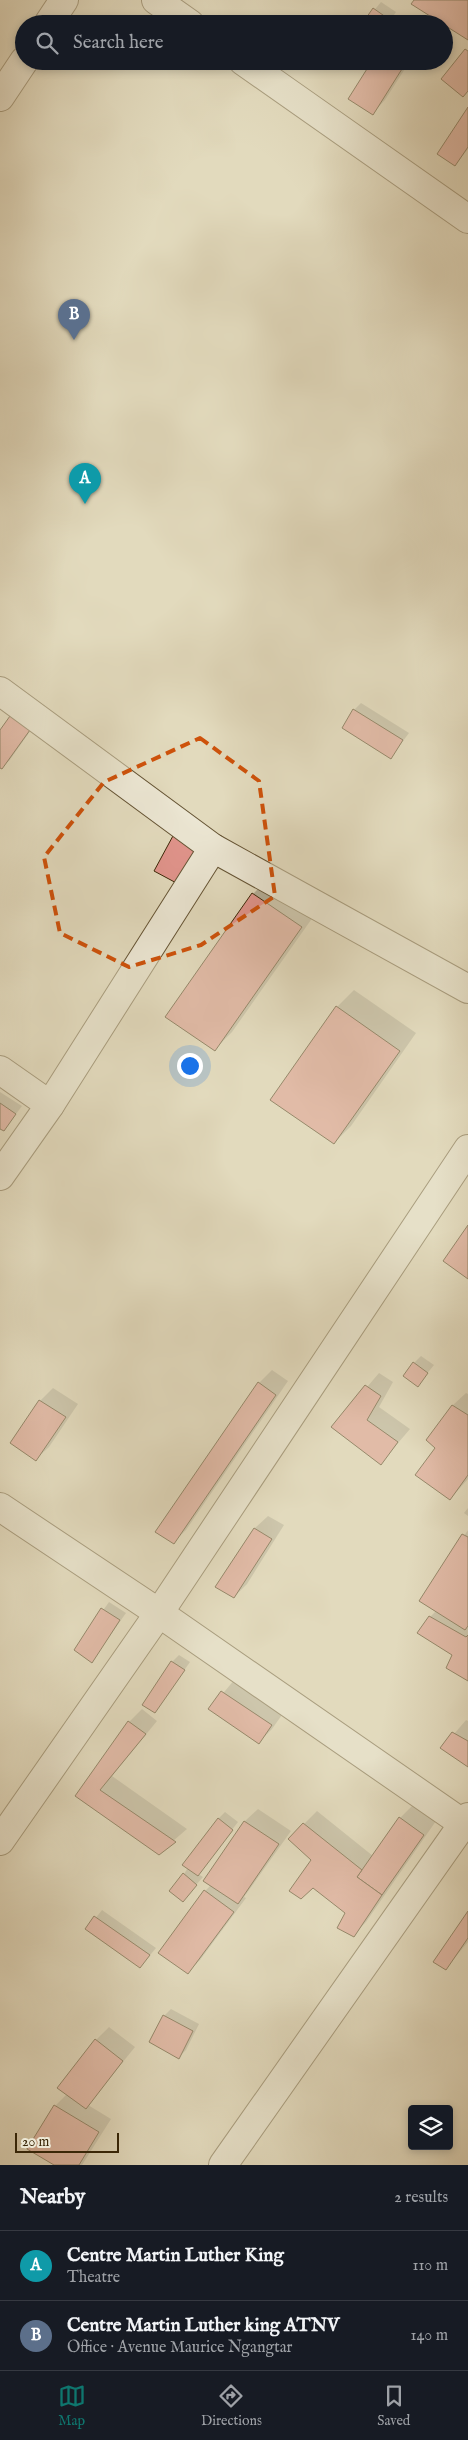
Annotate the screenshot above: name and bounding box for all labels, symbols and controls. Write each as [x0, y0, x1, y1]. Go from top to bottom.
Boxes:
search box [15, 15, 453, 70]
icon: search [33, 29, 61, 57]
text: Search here [73, 31, 164, 55]
pin: B [58, 299, 90, 340]
pin: A [69, 463, 101, 504]
your location [177, 1053, 203, 1079]
map controls [408, 2105, 453, 2150]
button: layers [408, 2105, 453, 2150]
scale bar [15, 2130, 119, 2153]
text: 20 m [22, 2133, 49, 2151]
text: Nearby [20, 2184, 85, 2211]
text: 2 results [394, 2188, 448, 2208]
text: Centre Martin Luther King [67, 2244, 284, 2268]
text: A [31, 2256, 41, 2276]
text: 110 m [412, 2256, 448, 2276]
text: Theatre [67, 2268, 120, 2288]
text: Centre Martin Luther king ATNV [67, 2314, 340, 2338]
text: B [31, 2326, 41, 2346]
text: 140 m [410, 2326, 448, 2346]
text: Office · Avenue Maurice Ngangtar [67, 2338, 292, 2358]
tab: Map [58, 2382, 86, 2430]
tab: Directions [201, 2382, 262, 2430]
tab: Saved [377, 2382, 410, 2430]

